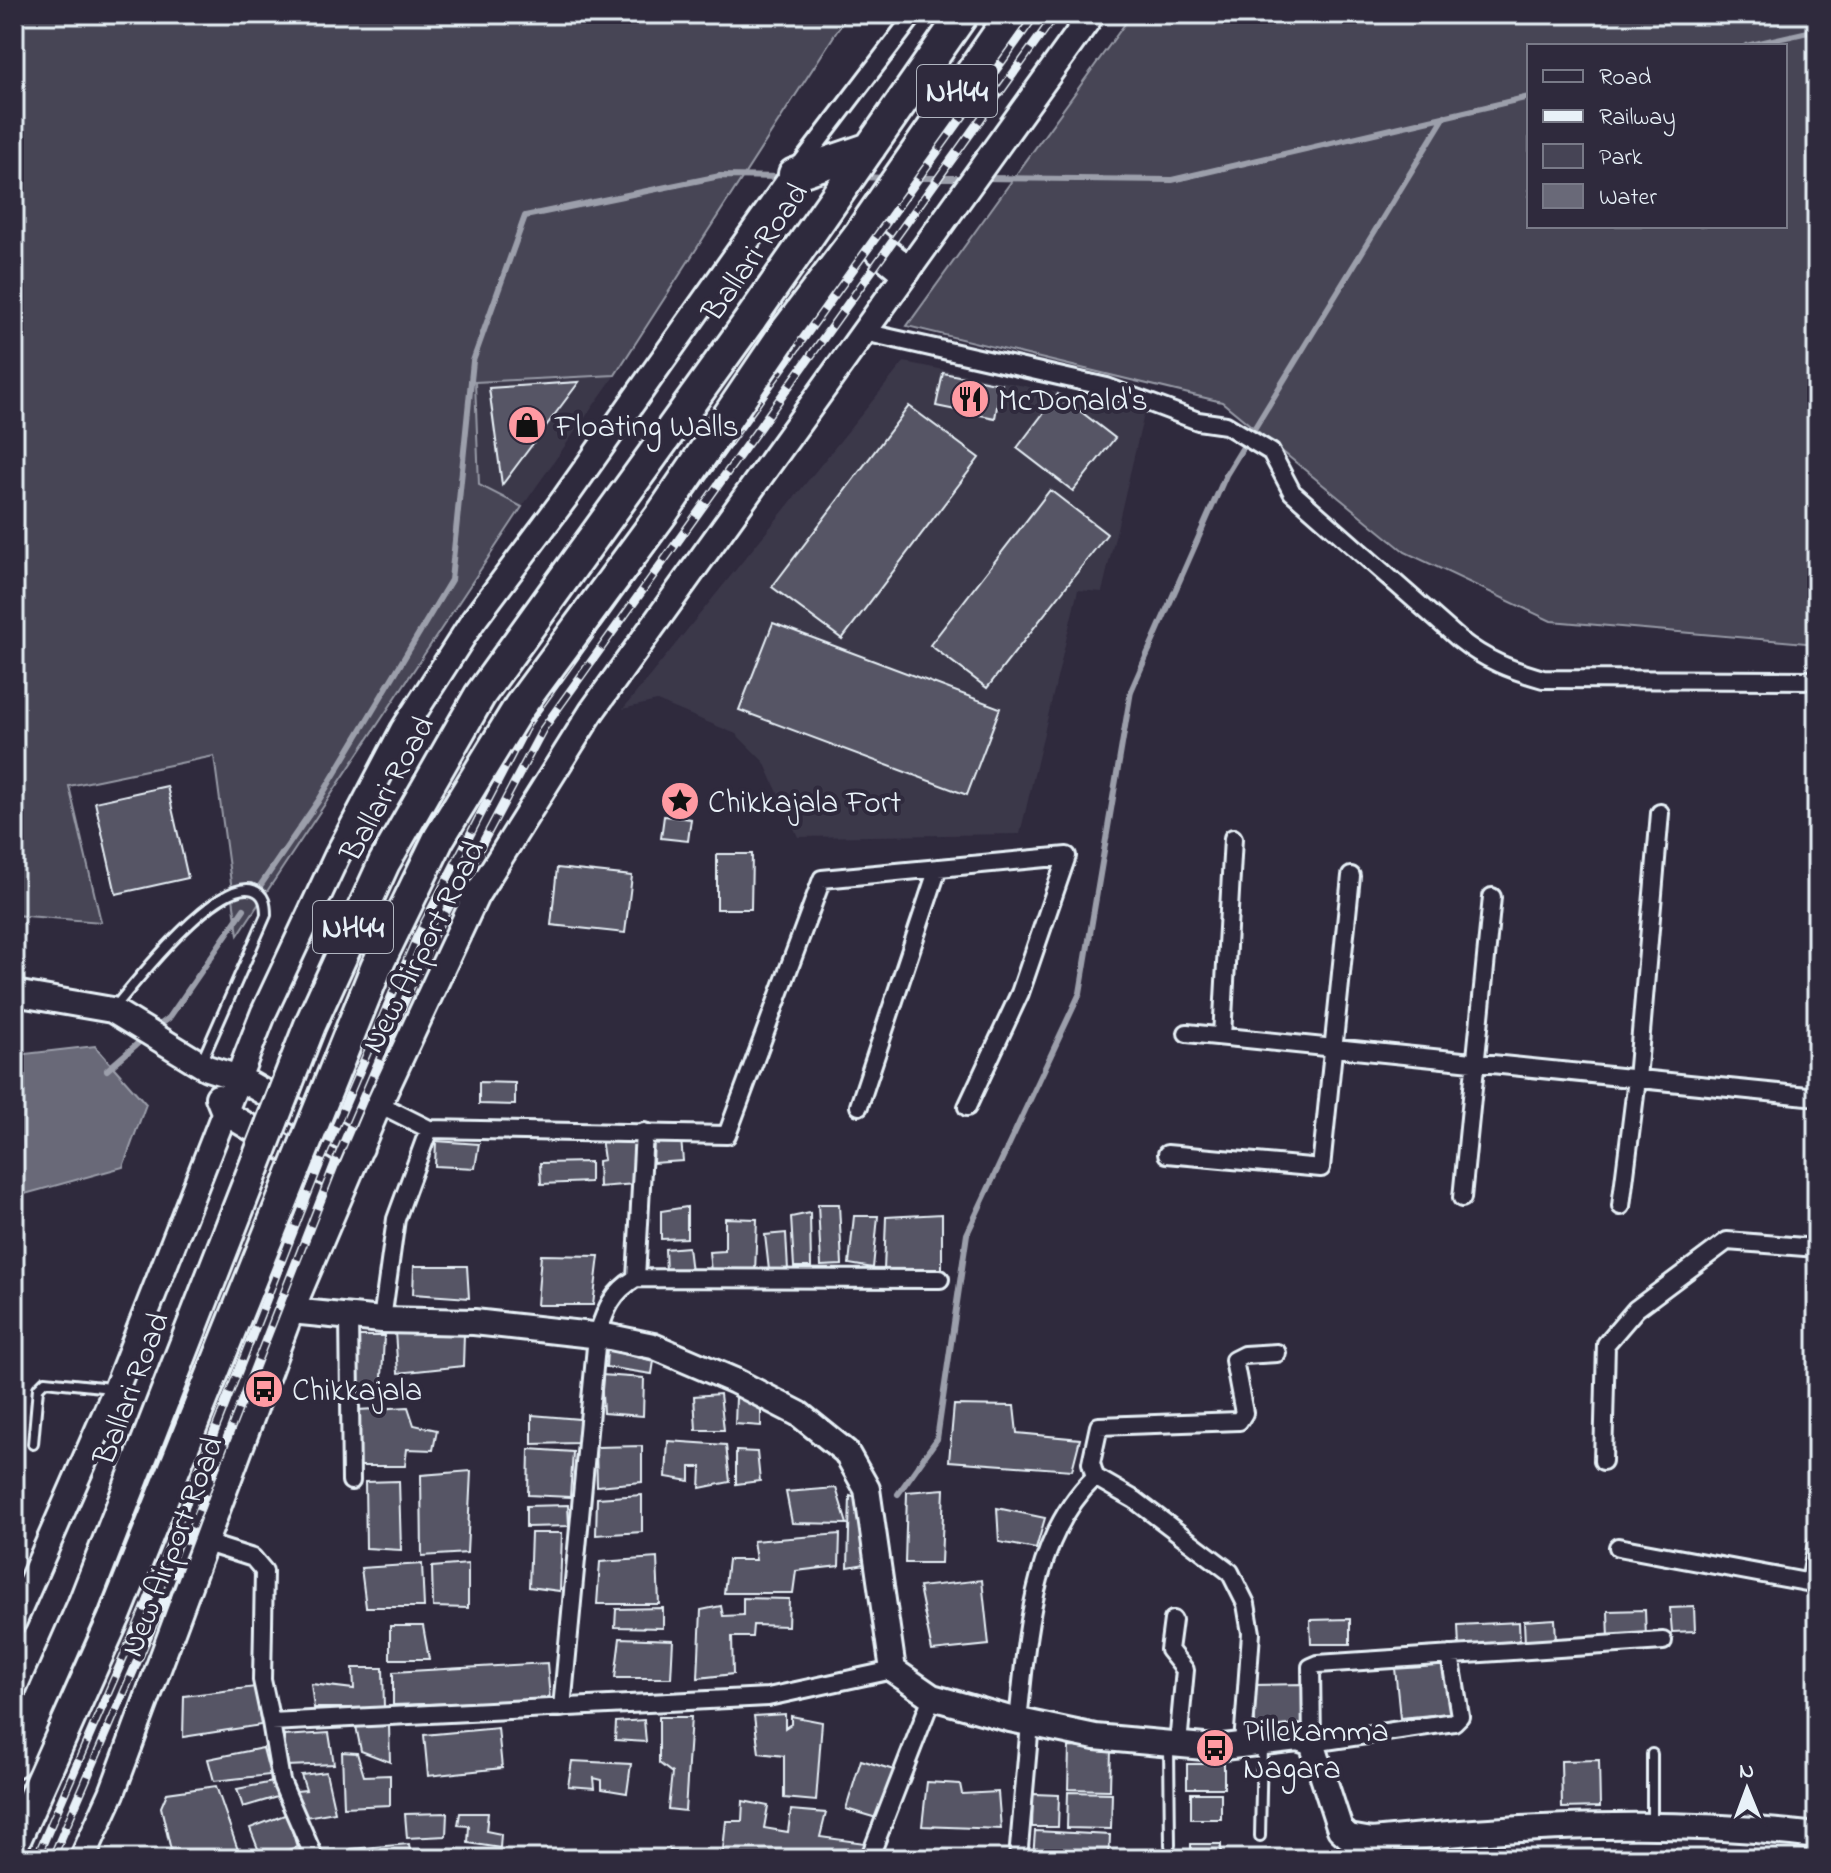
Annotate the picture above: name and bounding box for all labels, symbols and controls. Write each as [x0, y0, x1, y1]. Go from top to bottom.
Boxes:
legend [1527, 44, 1787, 228]
text: Road [1599, 61, 1652, 96]
road number: NH44 [917, 65, 997, 117]
text: Railway [1599, 101, 1676, 137]
text: Park [1599, 141, 1643, 176]
street label: Ballari Road [691, 174, 822, 333]
text: Water [1599, 181, 1657, 216]
restaurant icon: McDonald's [949, 378, 991, 420]
place label: McDonald's [998, 379, 1148, 426]
shop icon: Floating Walls [506, 404, 548, 446]
place label: Floating Walls [554, 405, 739, 452]
street label: Ballari Road [329, 708, 448, 872]
place icon: Chikkajala Fort [659, 780, 701, 822]
place label: Chikkajala Fort [708, 781, 902, 828]
street label: New Airport Road [351, 833, 499, 1062]
road number: NH44 [313, 901, 393, 953]
street label: Ballari Road [82, 1306, 184, 1473]
bus stop icon: Chikkajala [243, 1368, 285, 1410]
place label: Chikkajala [292, 1369, 422, 1416]
street label: New Airport Road [111, 1430, 238, 1664]
place label: Pillekamma Nagara [1243, 1710, 1389, 1794]
bus stop icon: Pillekamma Nagara [1194, 1727, 1236, 1769]
north arrow [1707, 1749, 1787, 1829]
text: N [1739, 1756, 1754, 1788]

